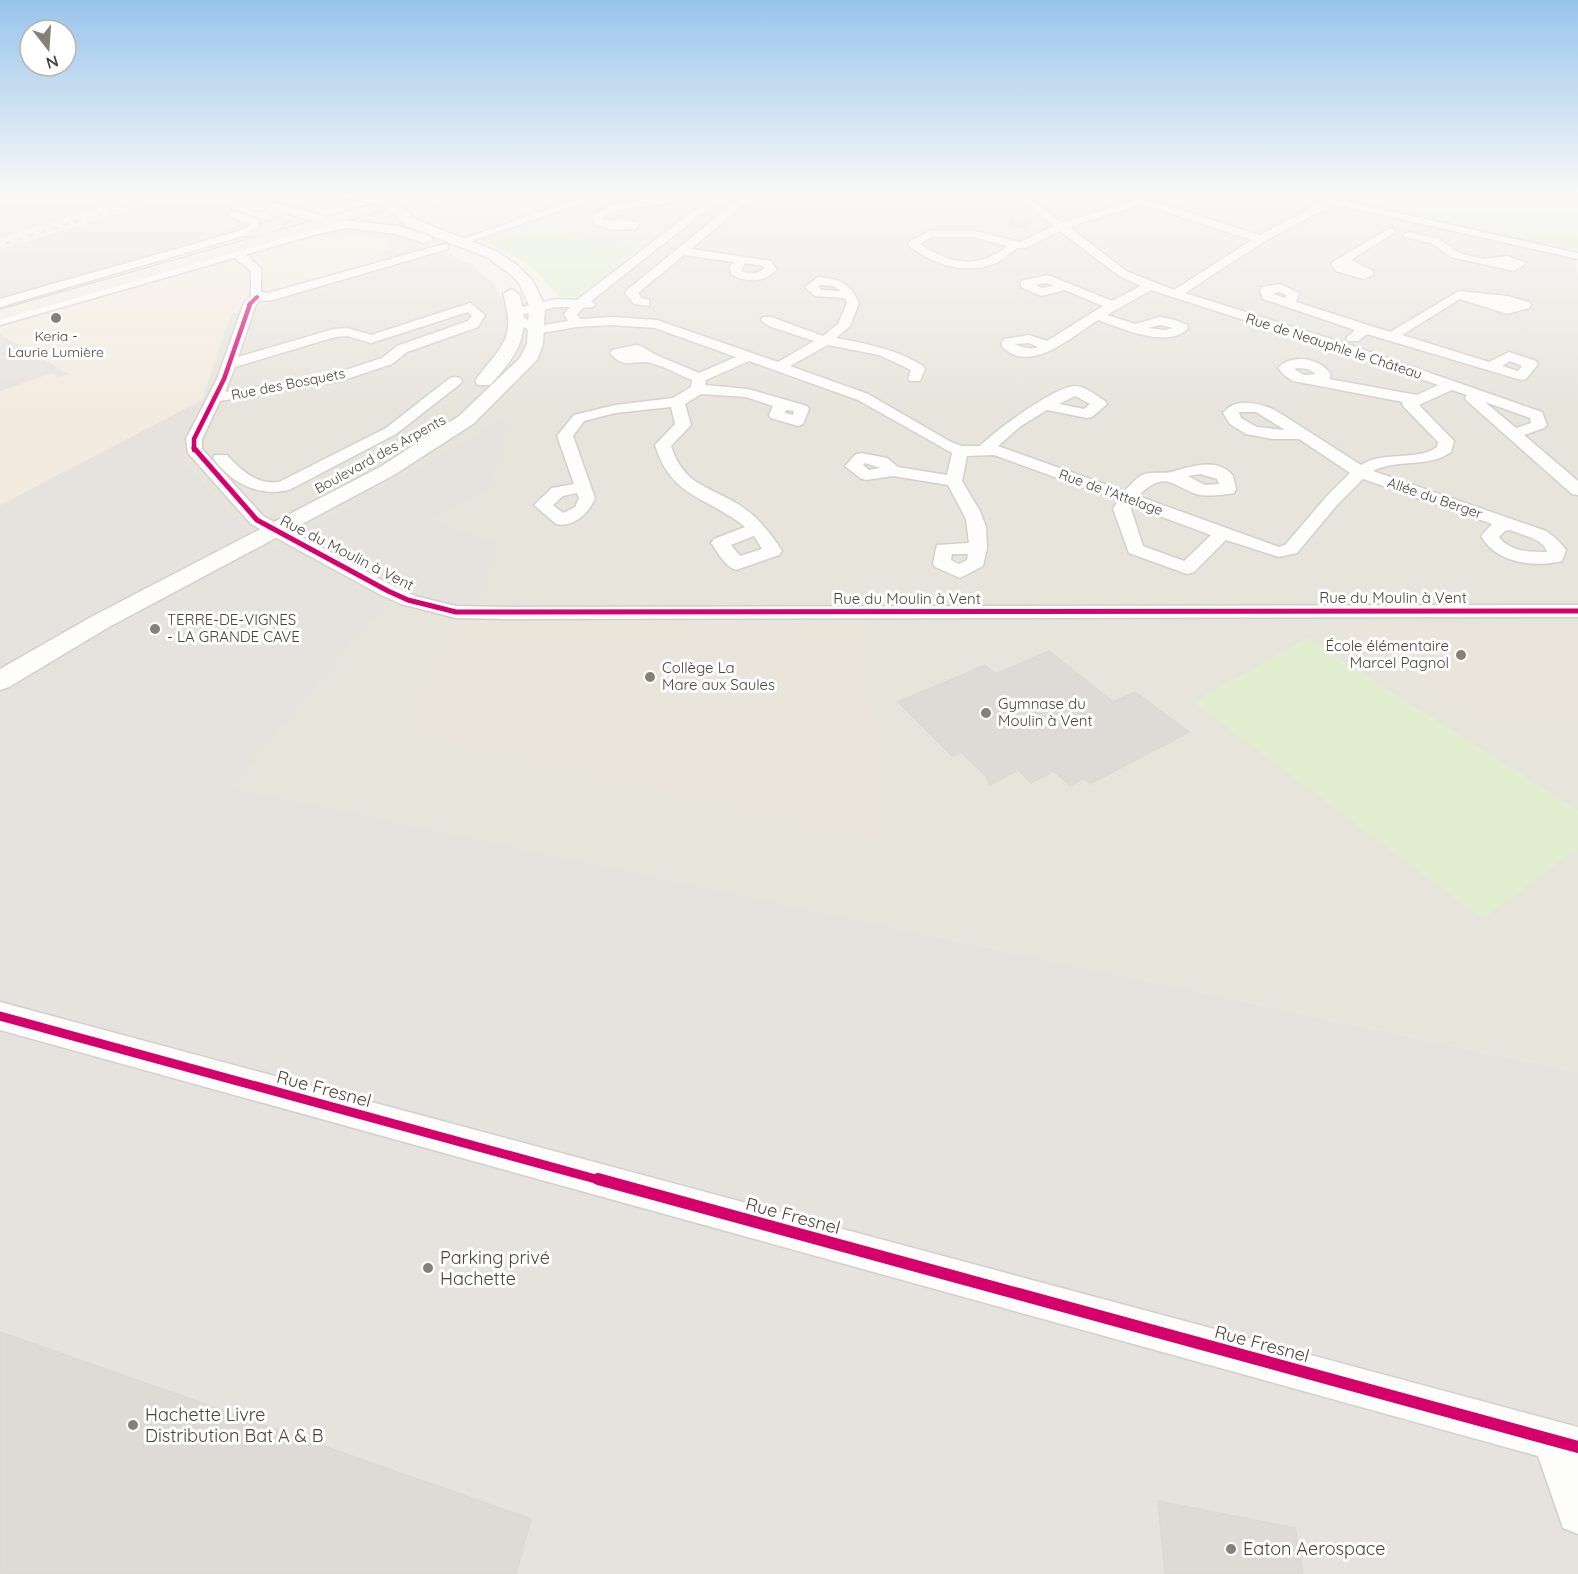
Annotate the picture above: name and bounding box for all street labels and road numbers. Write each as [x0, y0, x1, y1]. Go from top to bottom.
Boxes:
street label: Rue de Neauphle le Château [1244, 309, 1424, 383]
street label: Rue des Bosquets [229, 364, 347, 404]
street label: Boulevard des Arpents [311, 410, 449, 498]
street label: Rue de l'Attelage [1056, 465, 1166, 519]
street label: Allée du Berger [1385, 473, 1486, 523]
street label: Rue du Moulin à Vent [277, 511, 417, 594]
street label: Rue du Moulin à Vent [1319, 588, 1467, 607]
street label: Rue du Moulin à Vent [833, 589, 981, 608]
street label: Rue Fresnel [274, 1065, 374, 1112]
street label: Rue Fresnel [743, 1192, 843, 1239]
street label: Rue Fresnel [1212, 1320, 1312, 1367]

